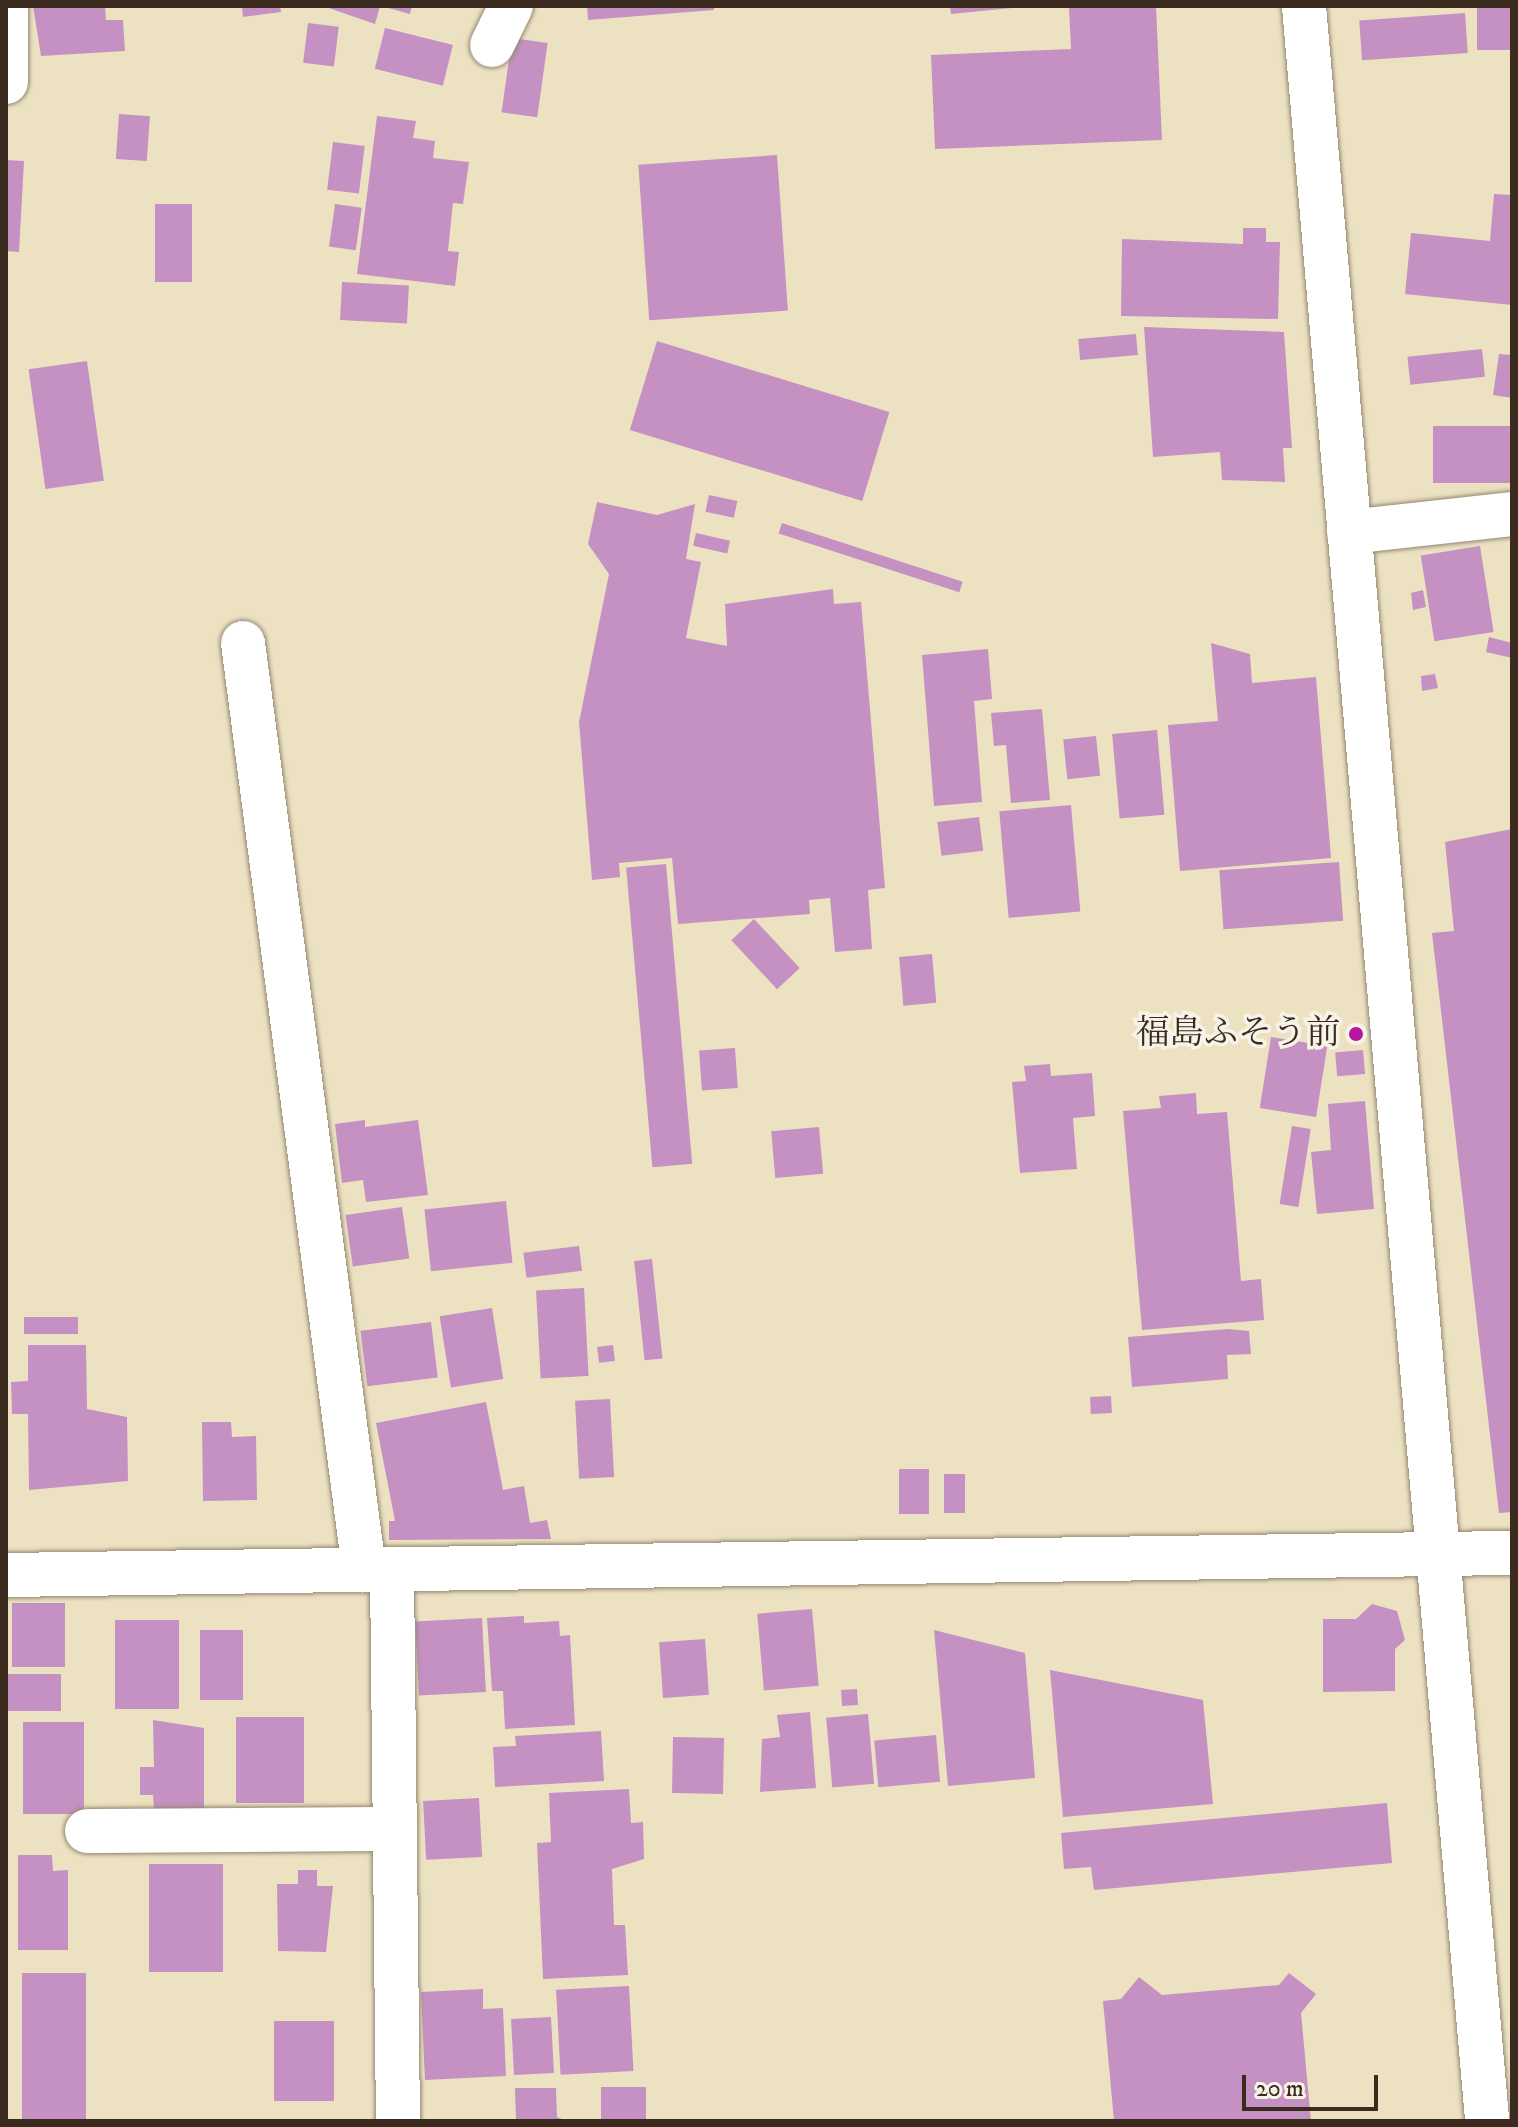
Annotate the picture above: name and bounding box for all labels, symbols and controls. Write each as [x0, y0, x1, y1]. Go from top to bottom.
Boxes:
place label: 福島ふそう前 [1136, 1014, 1340, 1054]
marker: 福島ふそう前 [1347, 1025, 1365, 1043]
scale bar [1246, 2059, 1382, 2109]
text: 20 m [1256, 2074, 1304, 2104]

